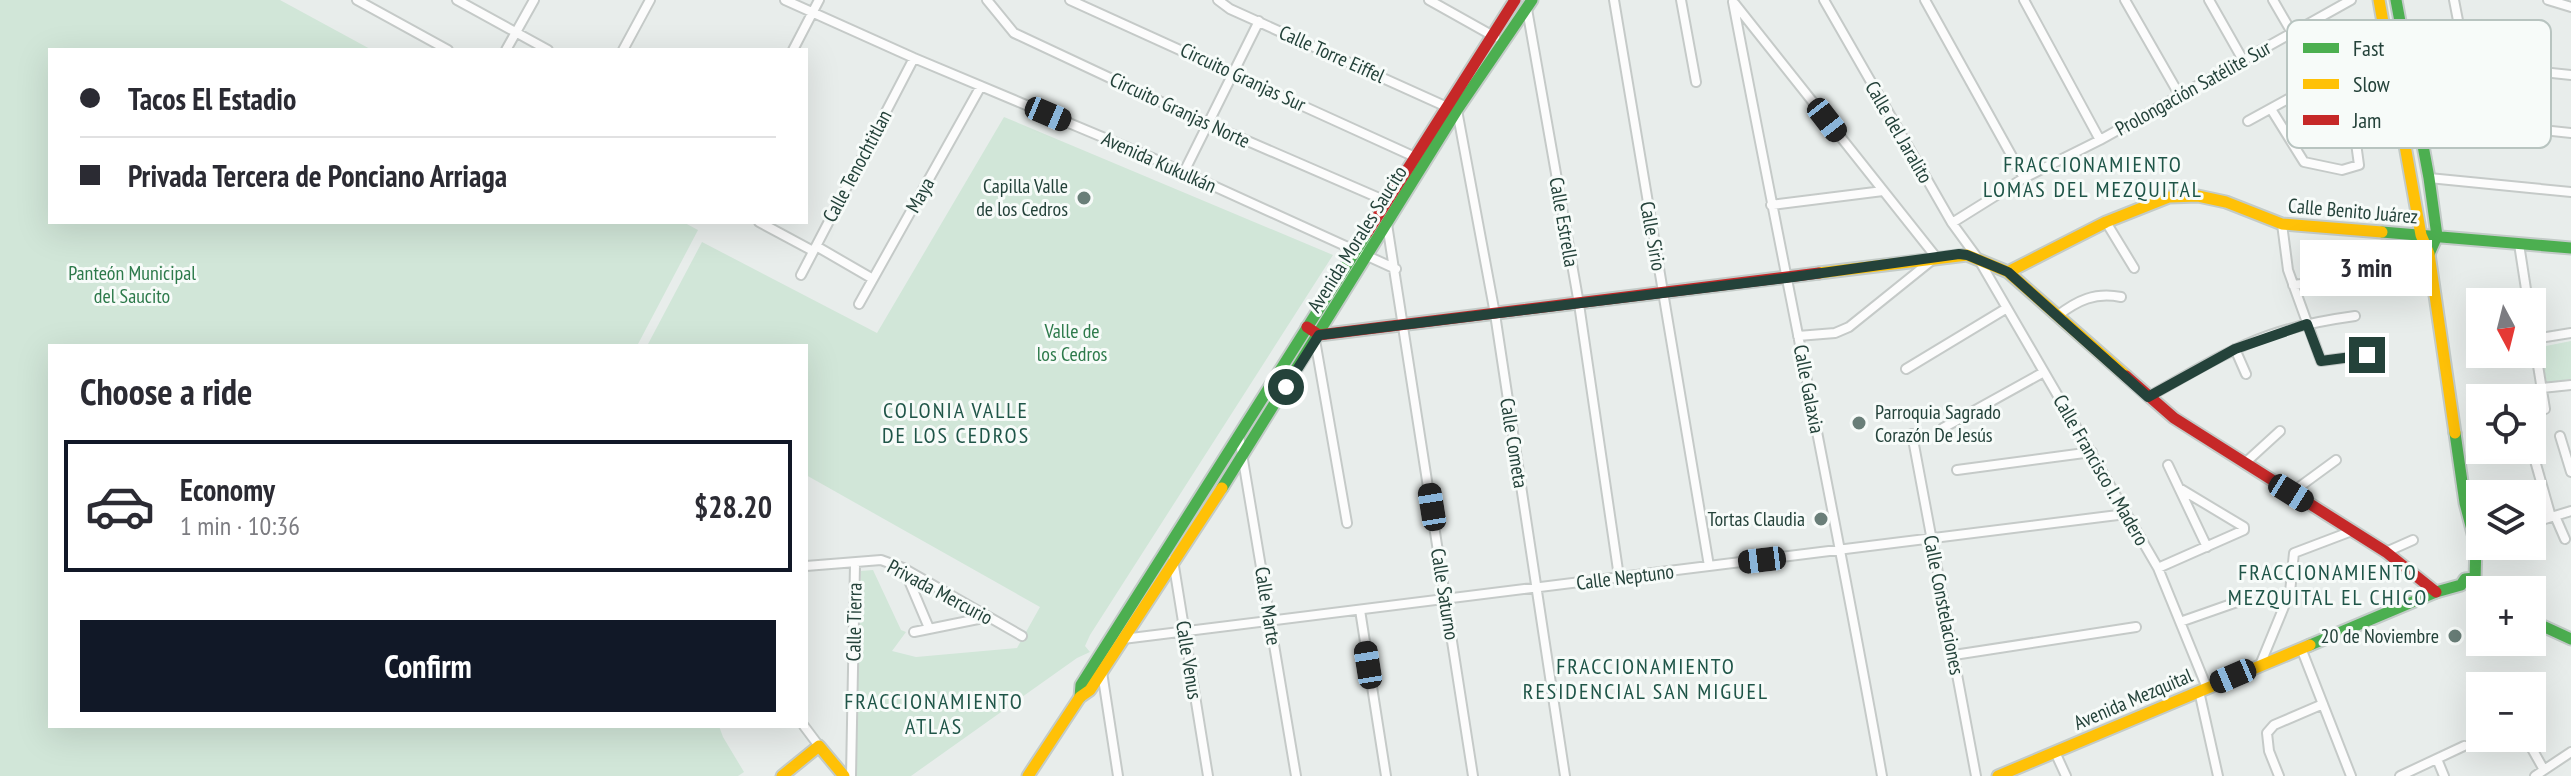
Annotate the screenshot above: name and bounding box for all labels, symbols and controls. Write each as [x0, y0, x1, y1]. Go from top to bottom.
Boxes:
street label: Calle Torre Eiffel [1275, 19, 1389, 89]
legend [2287, 20, 2551, 148]
street label: Prolongación Satélite Sur [2111, 34, 2276, 142]
text: Fast [2353, 34, 2384, 62]
street label: Circuito Granjas Sur [1176, 37, 1310, 118]
street label: Circuito Granjas Norte [1106, 66, 1254, 154]
text: Slow [2353, 70, 2390, 98]
street label: Calle del Jaralito [1859, 76, 1939, 188]
text: Tacos El Estadio [128, 79, 296, 118]
car [1021, 94, 1075, 134]
car [1803, 94, 1851, 146]
street label: Calle Tenochtitlan [817, 105, 897, 227]
text: Jam [2352, 106, 2381, 134]
street label: Avenida Kukulkán [1098, 125, 1220, 199]
district label: FRACCIONAMIENTO LOMAS DEL MEZQUITAL [1983, 150, 2203, 203]
text: Privada Tercera de Ponciano Arriaga [128, 156, 507, 195]
street label: Avenida Morales Saucito [1301, 161, 1413, 317]
street label: Maya [900, 173, 940, 217]
place label: Capilla Valle de los Cedros [976, 173, 1068, 222]
street label: Calle Estrella [1543, 175, 1585, 269]
marker: Capilla Valle de los Cedros [1075, 189, 1093, 207]
street label: Calle Benito Juárez [2287, 192, 2419, 230]
street label: Calle Sirio [1634, 199, 1672, 273]
callout: 3 min [2301, 239, 2433, 295]
text: 3 min [2340, 251, 2392, 284]
park label: Panteón Municipal del Saucito [68, 260, 196, 309]
north arrow [2466, 288, 2546, 368]
map controls [2466, 288, 2546, 752]
park label: Valle de los Cedros [1037, 318, 1108, 367]
route end [2349, 337, 2385, 373]
street label: Calle Galaxia [1788, 342, 1830, 436]
text: Choose a ride [80, 368, 252, 415]
route start [1268, 369, 1304, 405]
button: locate [2466, 384, 2546, 464]
street label: Calle Francisco I. Madero [2047, 390, 2155, 550]
district label: COLONIA VALLE DE LOS CEDROS [882, 396, 1030, 449]
street label: Calle Cometa [1494, 396, 1534, 490]
place label: Parroquia Sagrado Corazón De Jesús [1875, 399, 2001, 448]
marker: Parroquia Sagrado Corazón De Jesús [1850, 414, 1868, 432]
icon: car [84, 470, 156, 542]
text: Economy [180, 470, 275, 509]
car [2264, 470, 2318, 516]
button: layers [2466, 480, 2546, 560]
car [1416, 481, 1448, 533]
text: $28.20 [694, 487, 772, 526]
place label: Tortas Claudia [1708, 506, 1805, 532]
text: 1 min · 10:36 [180, 509, 300, 542]
marker: Tortas Claudia [1812, 510, 1830, 528]
street label: Calle Constelaciones [1918, 533, 1970, 677]
car [1737, 545, 1787, 575]
street label: Calle Saturno [1425, 546, 1465, 642]
street label: Privada Mercurio [883, 553, 997, 631]
street label: Calle Neptuno [1575, 558, 1675, 596]
district label: FRACCIONAMIENTO MEZQUITAL EL CHICO [2228, 558, 2428, 611]
street label: Calle Marte [1249, 565, 1287, 647]
button: + [2466, 576, 2546, 656]
street label: Calle Tierra [840, 582, 868, 662]
street label: Calle Venus [1170, 619, 1208, 701]
button: Confirm [80, 620, 776, 712]
place label: 20 de Noviembre [2321, 623, 2439, 649]
marker: 20 de Noviembre [2446, 627, 2464, 645]
car [1352, 639, 1384, 691]
district label: FRACCIONAMIENTO RESIDENCIAL SAN MIGUEL [1523, 652, 1769, 705]
car [2206, 656, 2260, 696]
street label: Avenida Mezquital [2070, 662, 2197, 736]
button: − [2466, 672, 2546, 752]
district label: FRACCIONAMIENTO ATLAS [844, 687, 1024, 740]

